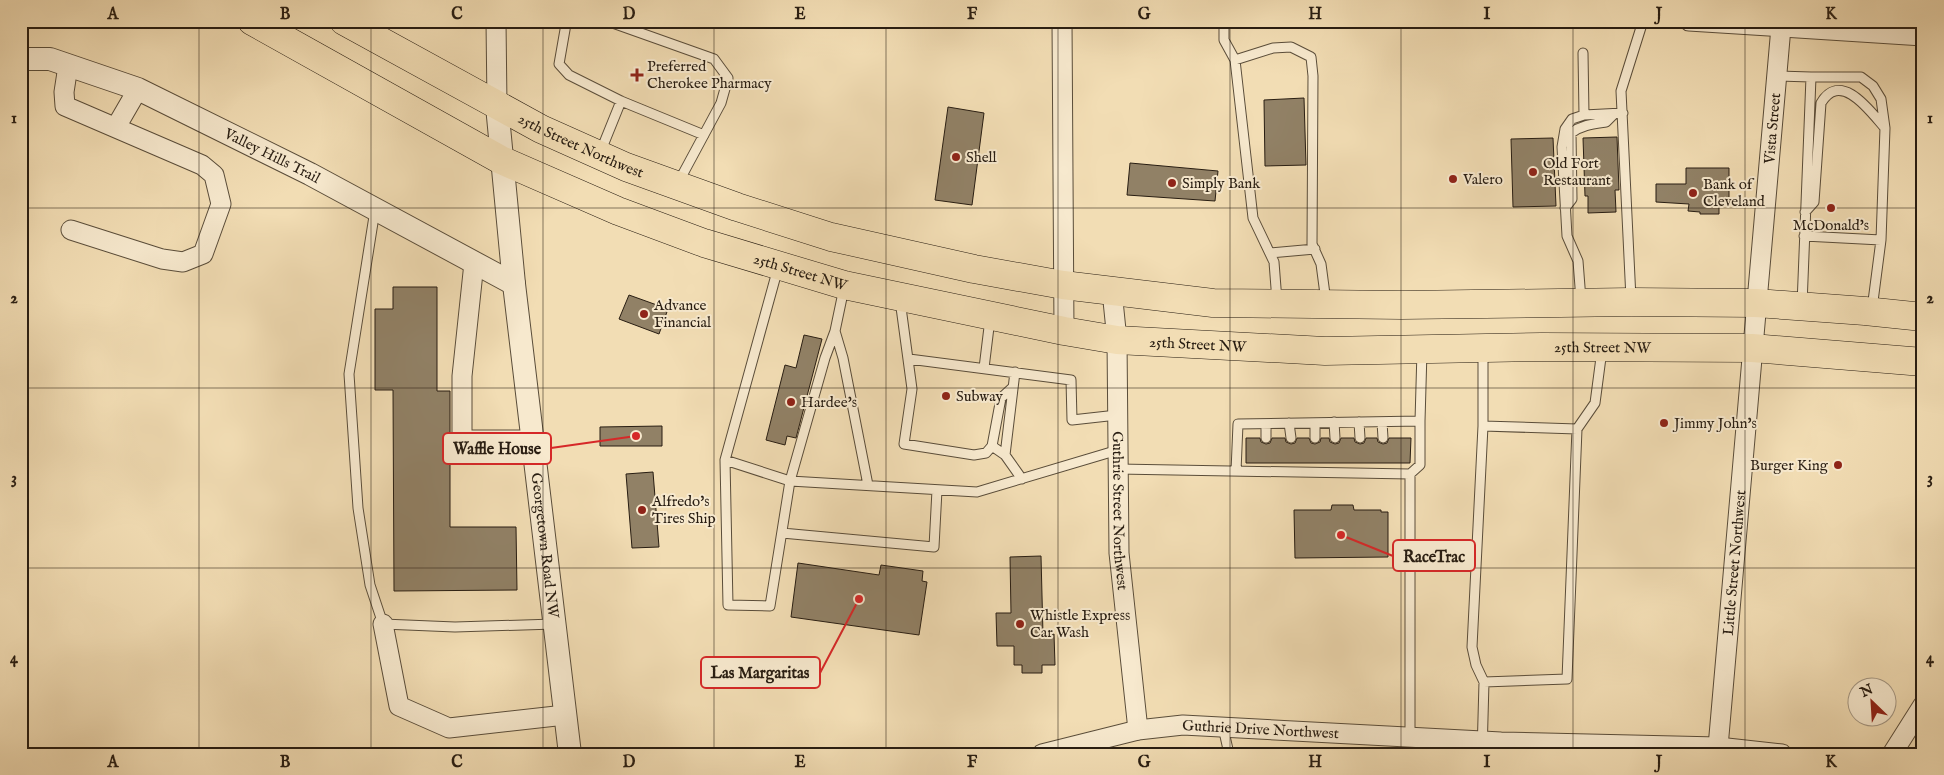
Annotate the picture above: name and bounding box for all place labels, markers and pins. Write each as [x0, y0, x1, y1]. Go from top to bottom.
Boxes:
place label: Preferred Cherokee Pharmacy [647, 57, 772, 93]
marker: Preferred Cherokee Pharmacy [631, 69, 643, 81]
place label: Shell [966, 148, 998, 167]
marker: Shell [950, 151, 962, 163]
place label: Old Fort Restaurant [1543, 154, 1611, 190]
marker: Old Fort Restaurant [1527, 166, 1539, 178]
place label: Valero [1462, 170, 1503, 189]
marker: Valero [1447, 173, 1459, 185]
place label: Simply Bank [1182, 174, 1261, 193]
place label: Bank of Cleveland [1703, 175, 1766, 211]
marker: Simply Bank [1166, 177, 1178, 189]
marker: Bank of Cleveland [1687, 187, 1699, 199]
marker: McDonald's [1825, 202, 1837, 214]
place label: McDonald's [1793, 216, 1869, 235]
place label: Advance Financial [653, 296, 712, 332]
marker: Advance Financial [638, 308, 650, 320]
place label: Subway [956, 387, 1003, 406]
marker: Subway [940, 390, 952, 402]
place label: Hardee's [801, 393, 857, 412]
marker: Hardee's [785, 396, 797, 408]
place label: Jimmy John's [1672, 414, 1757, 433]
marker: Jimmy John's [1658, 417, 1670, 429]
callout: Waffle House [443, 433, 551, 464]
place label: Burger King [1750, 456, 1829, 475]
marker: Burger King [1832, 459, 1844, 471]
place label: Alfredo's Tires Ship [651, 492, 716, 528]
marker: Alfredo's Tires Ship [636, 504, 648, 516]
callout: RaceTrac [1393, 540, 1475, 571]
place label: Whistle Express Car Wash [1030, 606, 1130, 642]
marker: Whistle Express Car Wash [1014, 618, 1026, 630]
callout: Las Margaritas [701, 657, 820, 688]

